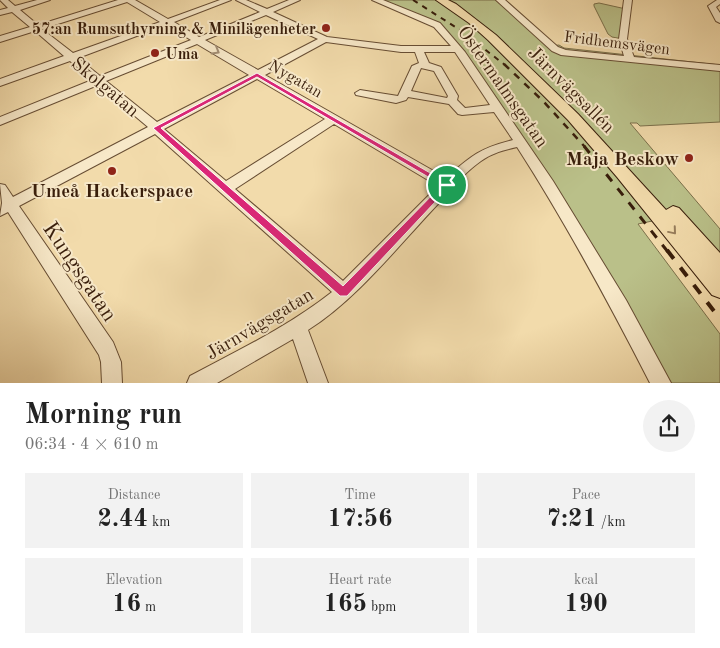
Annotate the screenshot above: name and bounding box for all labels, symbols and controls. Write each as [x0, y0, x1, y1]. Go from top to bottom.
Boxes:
street label: Östermalmsgatan [453, 21, 554, 152]
place label: 57:an Rumsuthyrning & Minilägenheter [32, 22, 316, 38]
marker: 57:an Rumsuthyrning & Minilägenheter [320, 22, 332, 34]
street label: Fridhemsvägen [563, 30, 671, 58]
street label: Järnvägsallén [523, 44, 617, 138]
one-way arrow [211, 45, 220, 55]
marker: Uma [149, 47, 161, 59]
place label: Uma [165, 47, 199, 63]
street label: Skolgatan [67, 54, 142, 122]
street label: Nygatan [265, 58, 325, 102]
place label: Maja Beskow [566, 151, 679, 170]
marker: Maja Beskow [683, 152, 695, 164]
pin [426, 164, 468, 206]
marker: Umeå Hackerspace [106, 165, 118, 177]
icon: arrive [433, 171, 461, 199]
place label: Umeå Hackerspace [31, 183, 193, 202]
street label: Kungsgatan [38, 218, 121, 326]
one-way arrow [667, 225, 675, 234]
street label: Järnvägsgatan [203, 286, 317, 365]
button: share [643, 400, 695, 452]
text: Morning run [25, 402, 182, 430]
text: 06:34 · 4 × 610 m [25, 437, 158, 453]
text: Distance [108, 488, 160, 502]
text: Time [344, 488, 376, 502]
text: Pace [572, 488, 600, 502]
text: 2.44 [98, 507, 148, 532]
text: 17:56 [327, 507, 393, 532]
text: 7:21 [546, 507, 597, 532]
text: km [148, 515, 170, 529]
text: /km [597, 515, 626, 529]
text: Elevation [106, 573, 162, 587]
text: Heart rate [329, 573, 391, 587]
text: kcal [574, 573, 598, 587]
text: 16 [112, 592, 141, 617]
text: 165 [324, 592, 367, 617]
text: 190 [564, 592, 608, 617]
text: m [141, 600, 156, 614]
text: bpm [367, 600, 396, 614]

